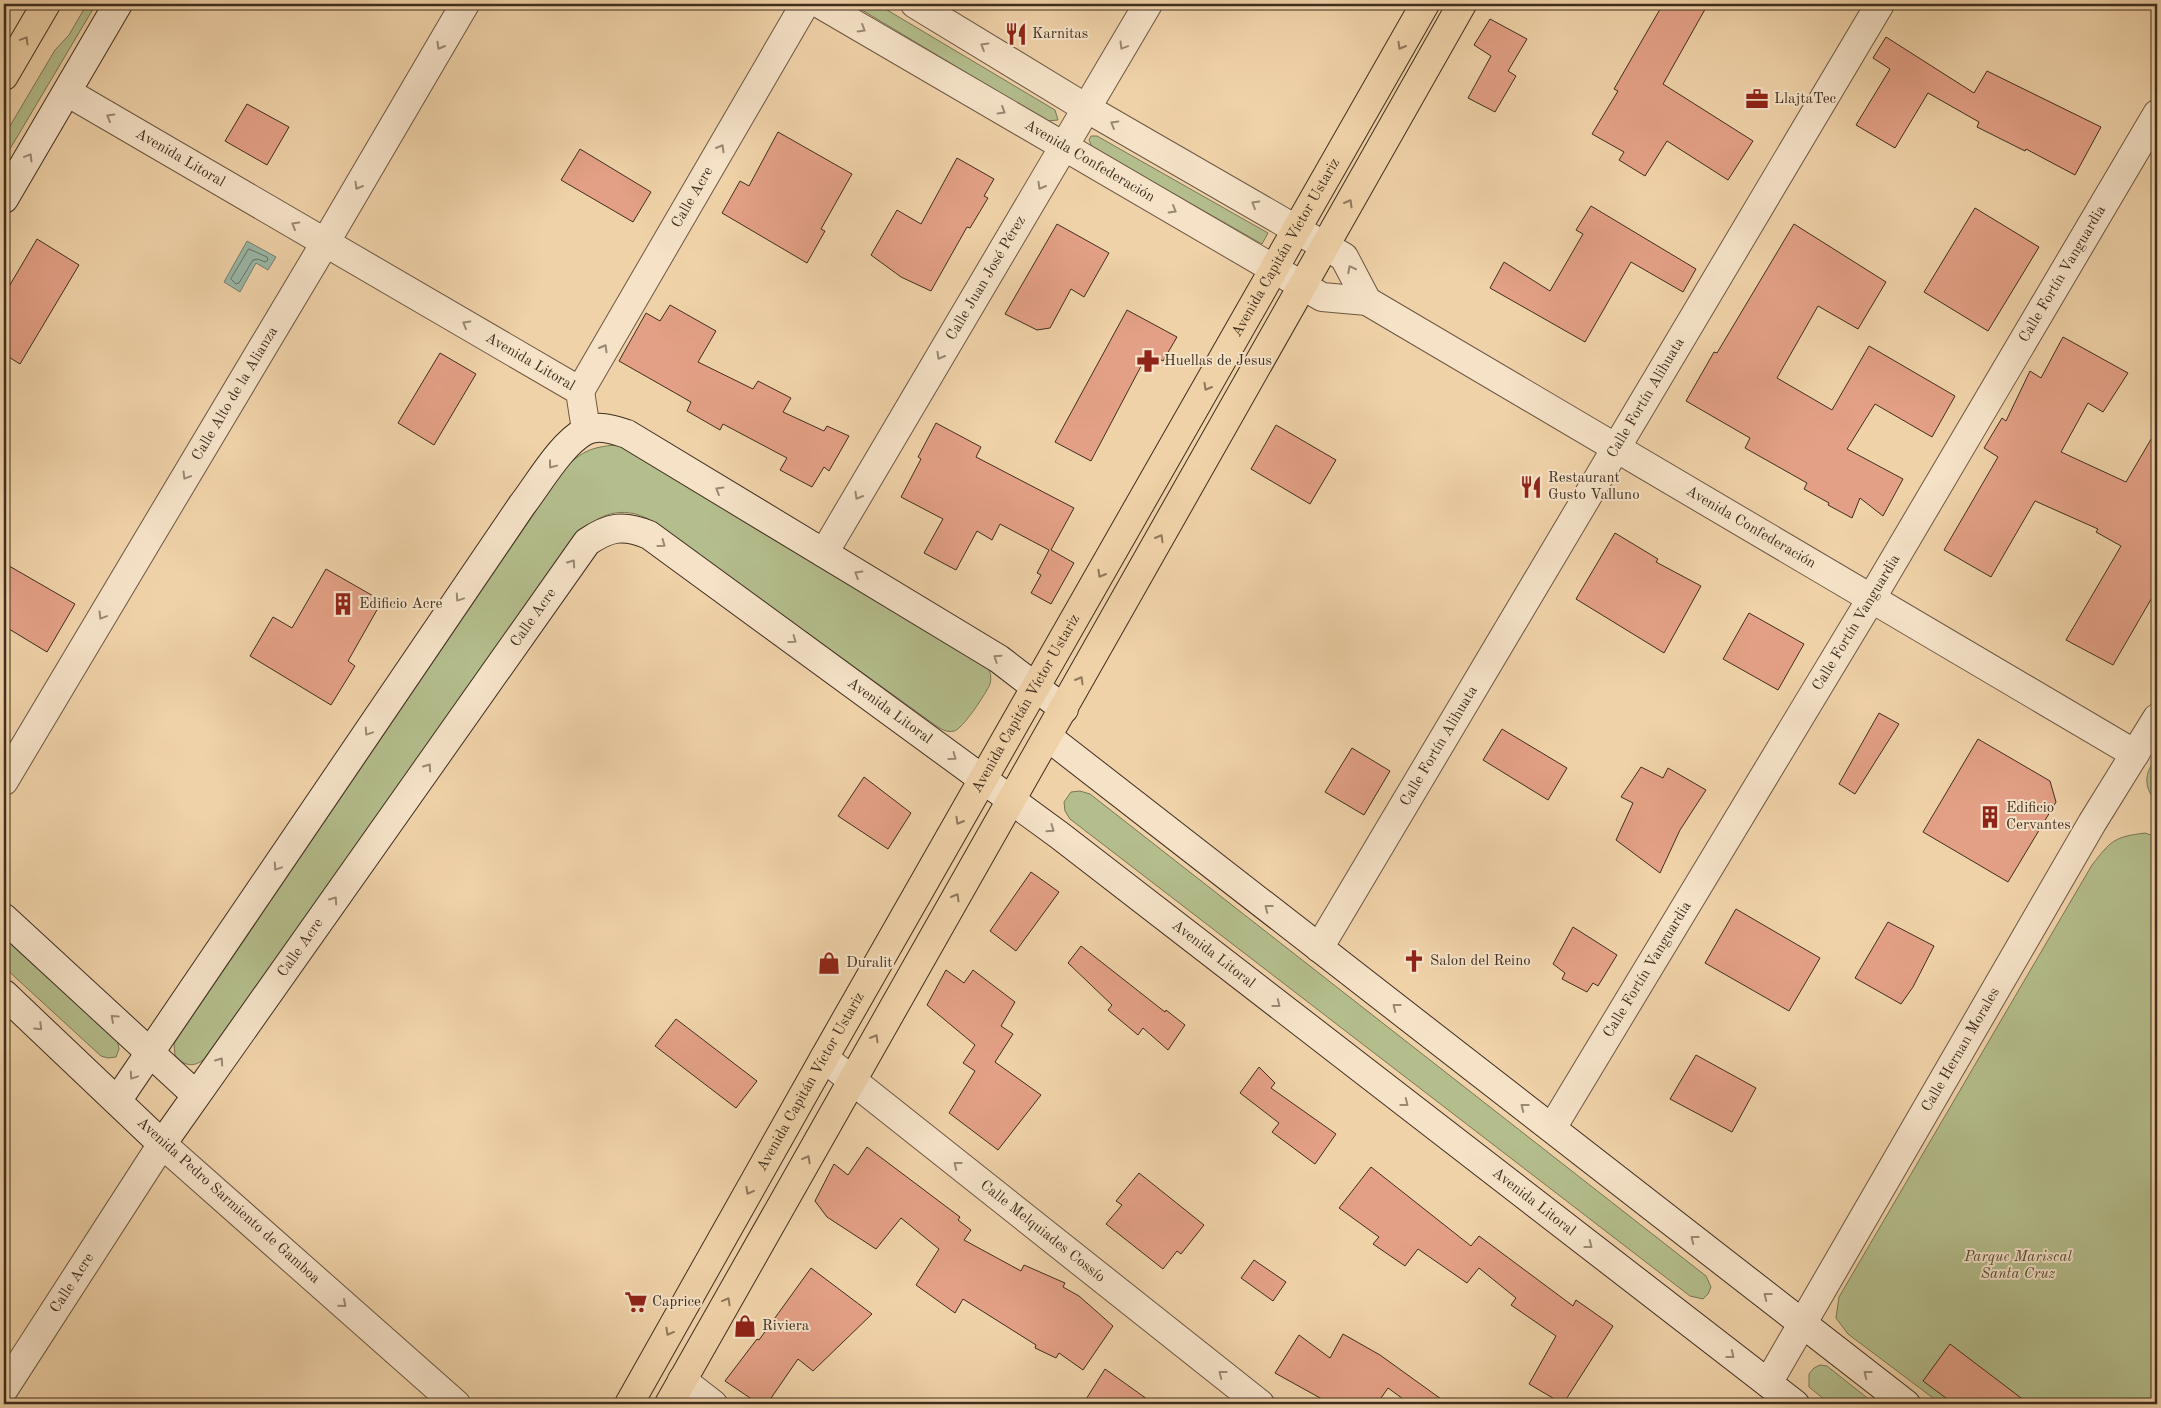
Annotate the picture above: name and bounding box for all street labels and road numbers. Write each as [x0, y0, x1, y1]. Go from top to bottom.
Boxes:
street label: Avenida Confederación [1022, 117, 1157, 205]
street label: Avenida Litoral [133, 126, 227, 190]
street label: Avenida Capitán Víctor Ustariz [1229, 156, 1343, 340]
street label: Calle Acre [669, 164, 716, 230]
street label: Calle Fortín Vanguardia [2017, 203, 2109, 345]
street label: Calle Juan José Pérez [944, 213, 1029, 343]
street label: Calle Alto de la Alianza [189, 324, 281, 463]
street label: Avenida Litoral [483, 330, 577, 394]
street label: Calle Fortín Alihuata [1605, 335, 1688, 461]
street label: Avenida Confederación [1683, 483, 1818, 571]
street label: Calle Fortín Vanguardia [1810, 551, 1903, 693]
street label: Calle Acre [508, 586, 559, 650]
street label: Avenida Capitán Víctor Ustariz [969, 612, 1083, 796]
street label: Avenida Litoral [845, 675, 935, 747]
street label: Calle Fortín Alihuata [1398, 683, 1481, 809]
street label: Calle Fortín Vanguardia [1601, 898, 1695, 1040]
street label: Calle Acre [275, 916, 326, 980]
street label: Avenida Litoral [1169, 918, 1258, 991]
street label: Calle Hernan Morales [1919, 985, 2002, 1114]
street label: Avenida Capitán Víctor Ustariz [754, 990, 867, 1174]
street label: Avenida Pedro Sarmiento de Gamboa [134, 1115, 323, 1287]
street label: Avenida Litoral [1489, 1165, 1578, 1239]
street label: Calle Melquiades Cossío [977, 1177, 1108, 1285]
street label: Calle Acre [48, 1250, 97, 1316]

